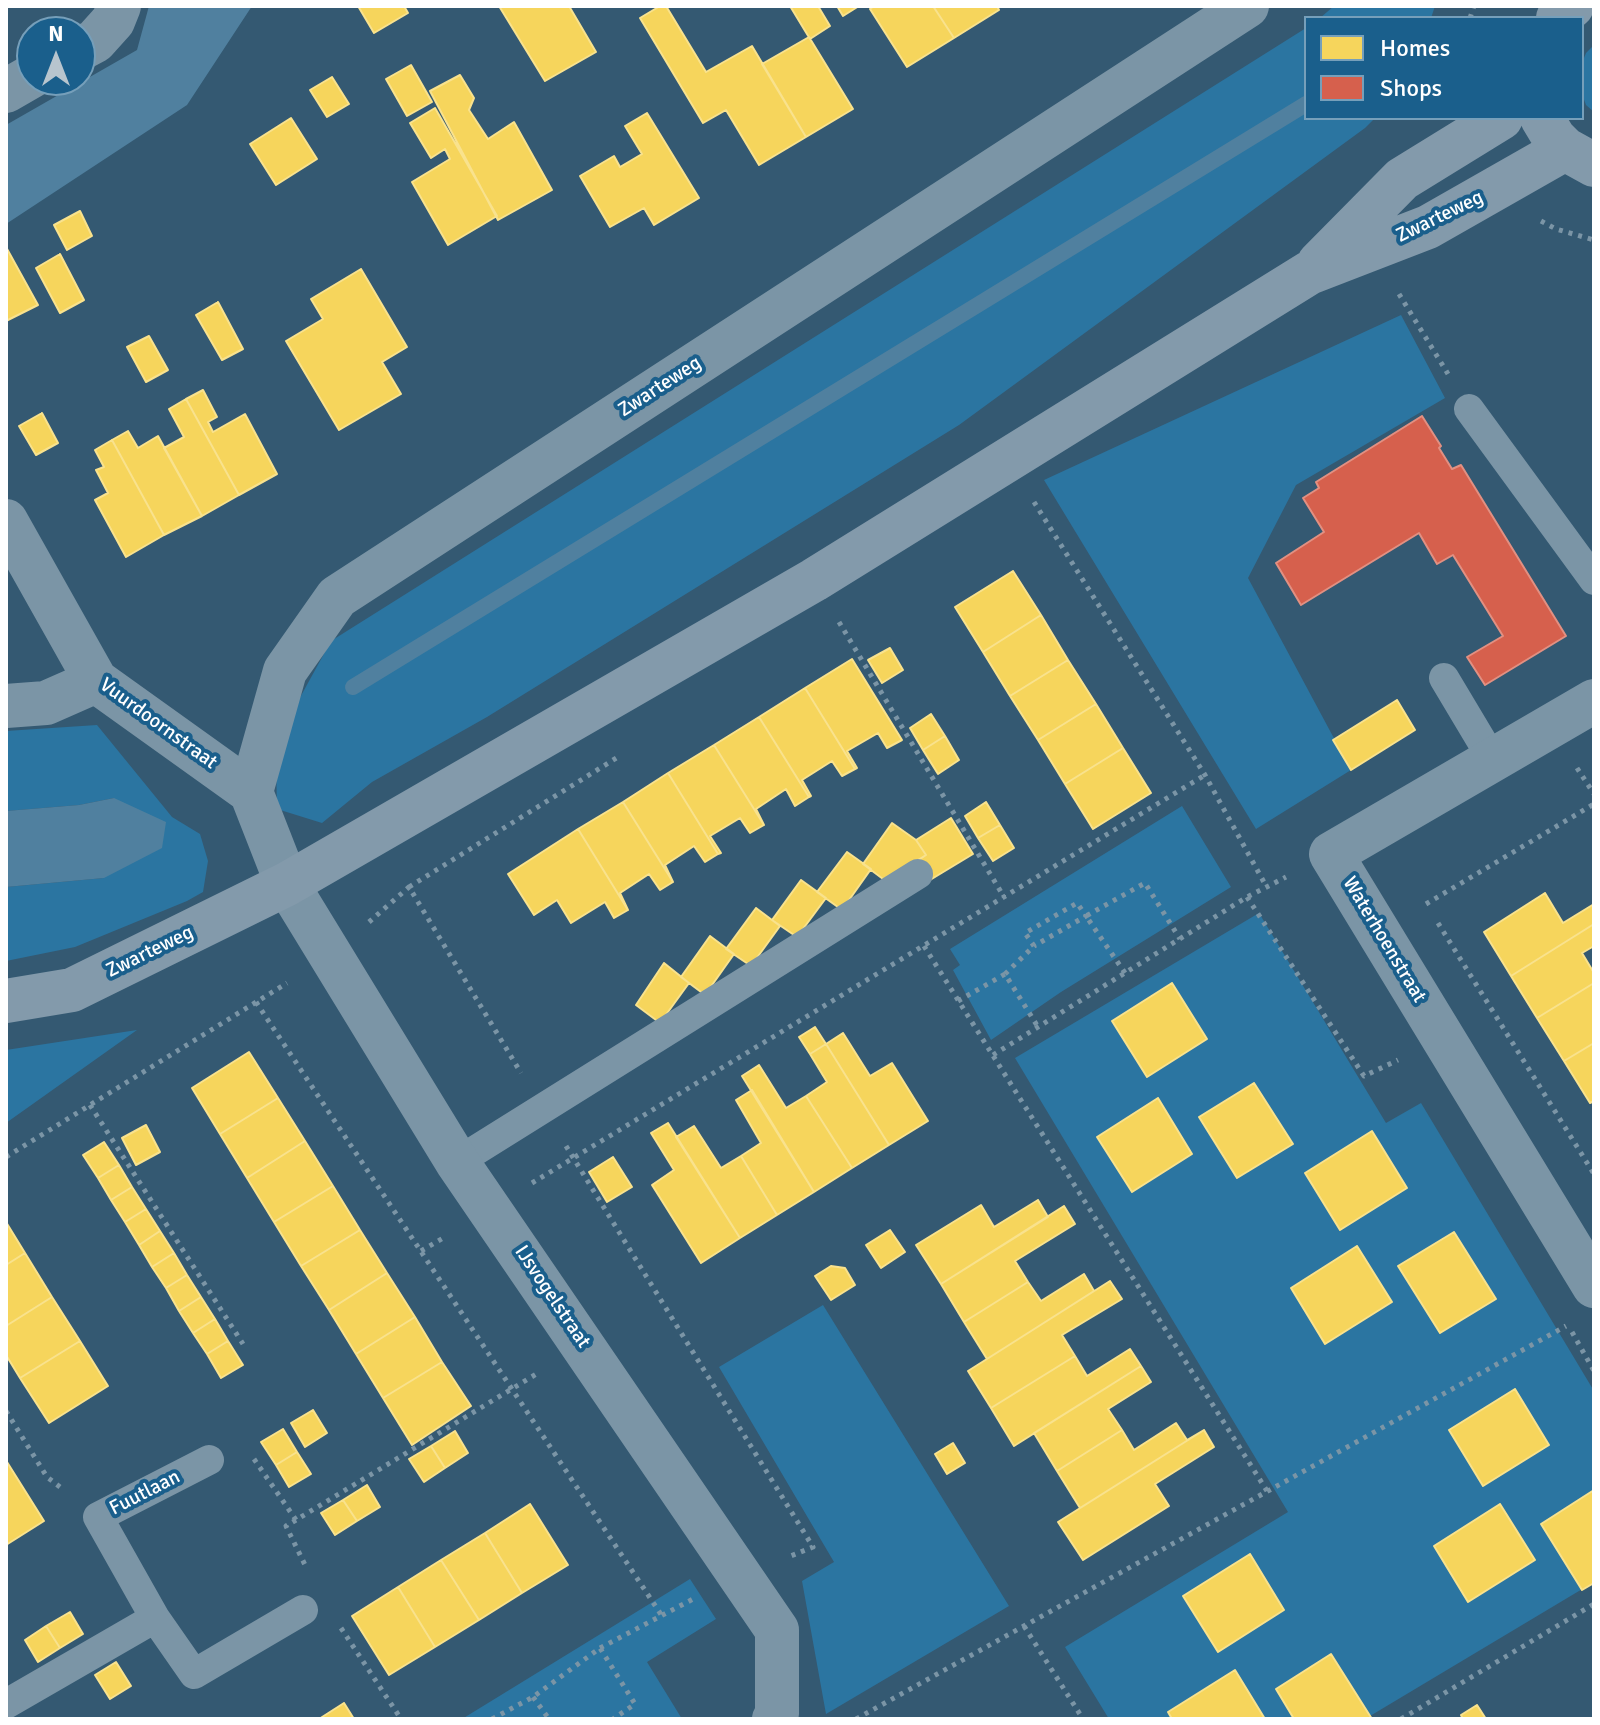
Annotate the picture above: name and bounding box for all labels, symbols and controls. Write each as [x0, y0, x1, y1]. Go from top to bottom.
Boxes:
north arrow [16, 16, 96, 96]
legend [1304, 16, 1584, 120]
text: N [48, 20, 64, 47]
text: Homes [1380, 33, 1450, 63]
text: Shops [1380, 73, 1442, 103]
street label: Zwarteweg [1392, 186, 1488, 248]
street label: Zwarteweg [614, 351, 706, 423]
street label: Vuurdoornstraat [94, 673, 222, 775]
street label: Waterhoenstraat [1337, 873, 1431, 1007]
street label: Zwarteweg [102, 921, 198, 983]
street label: IJsvogelstraat [509, 1241, 595, 1353]
street label: Fuutlaan [106, 1465, 184, 1521]

